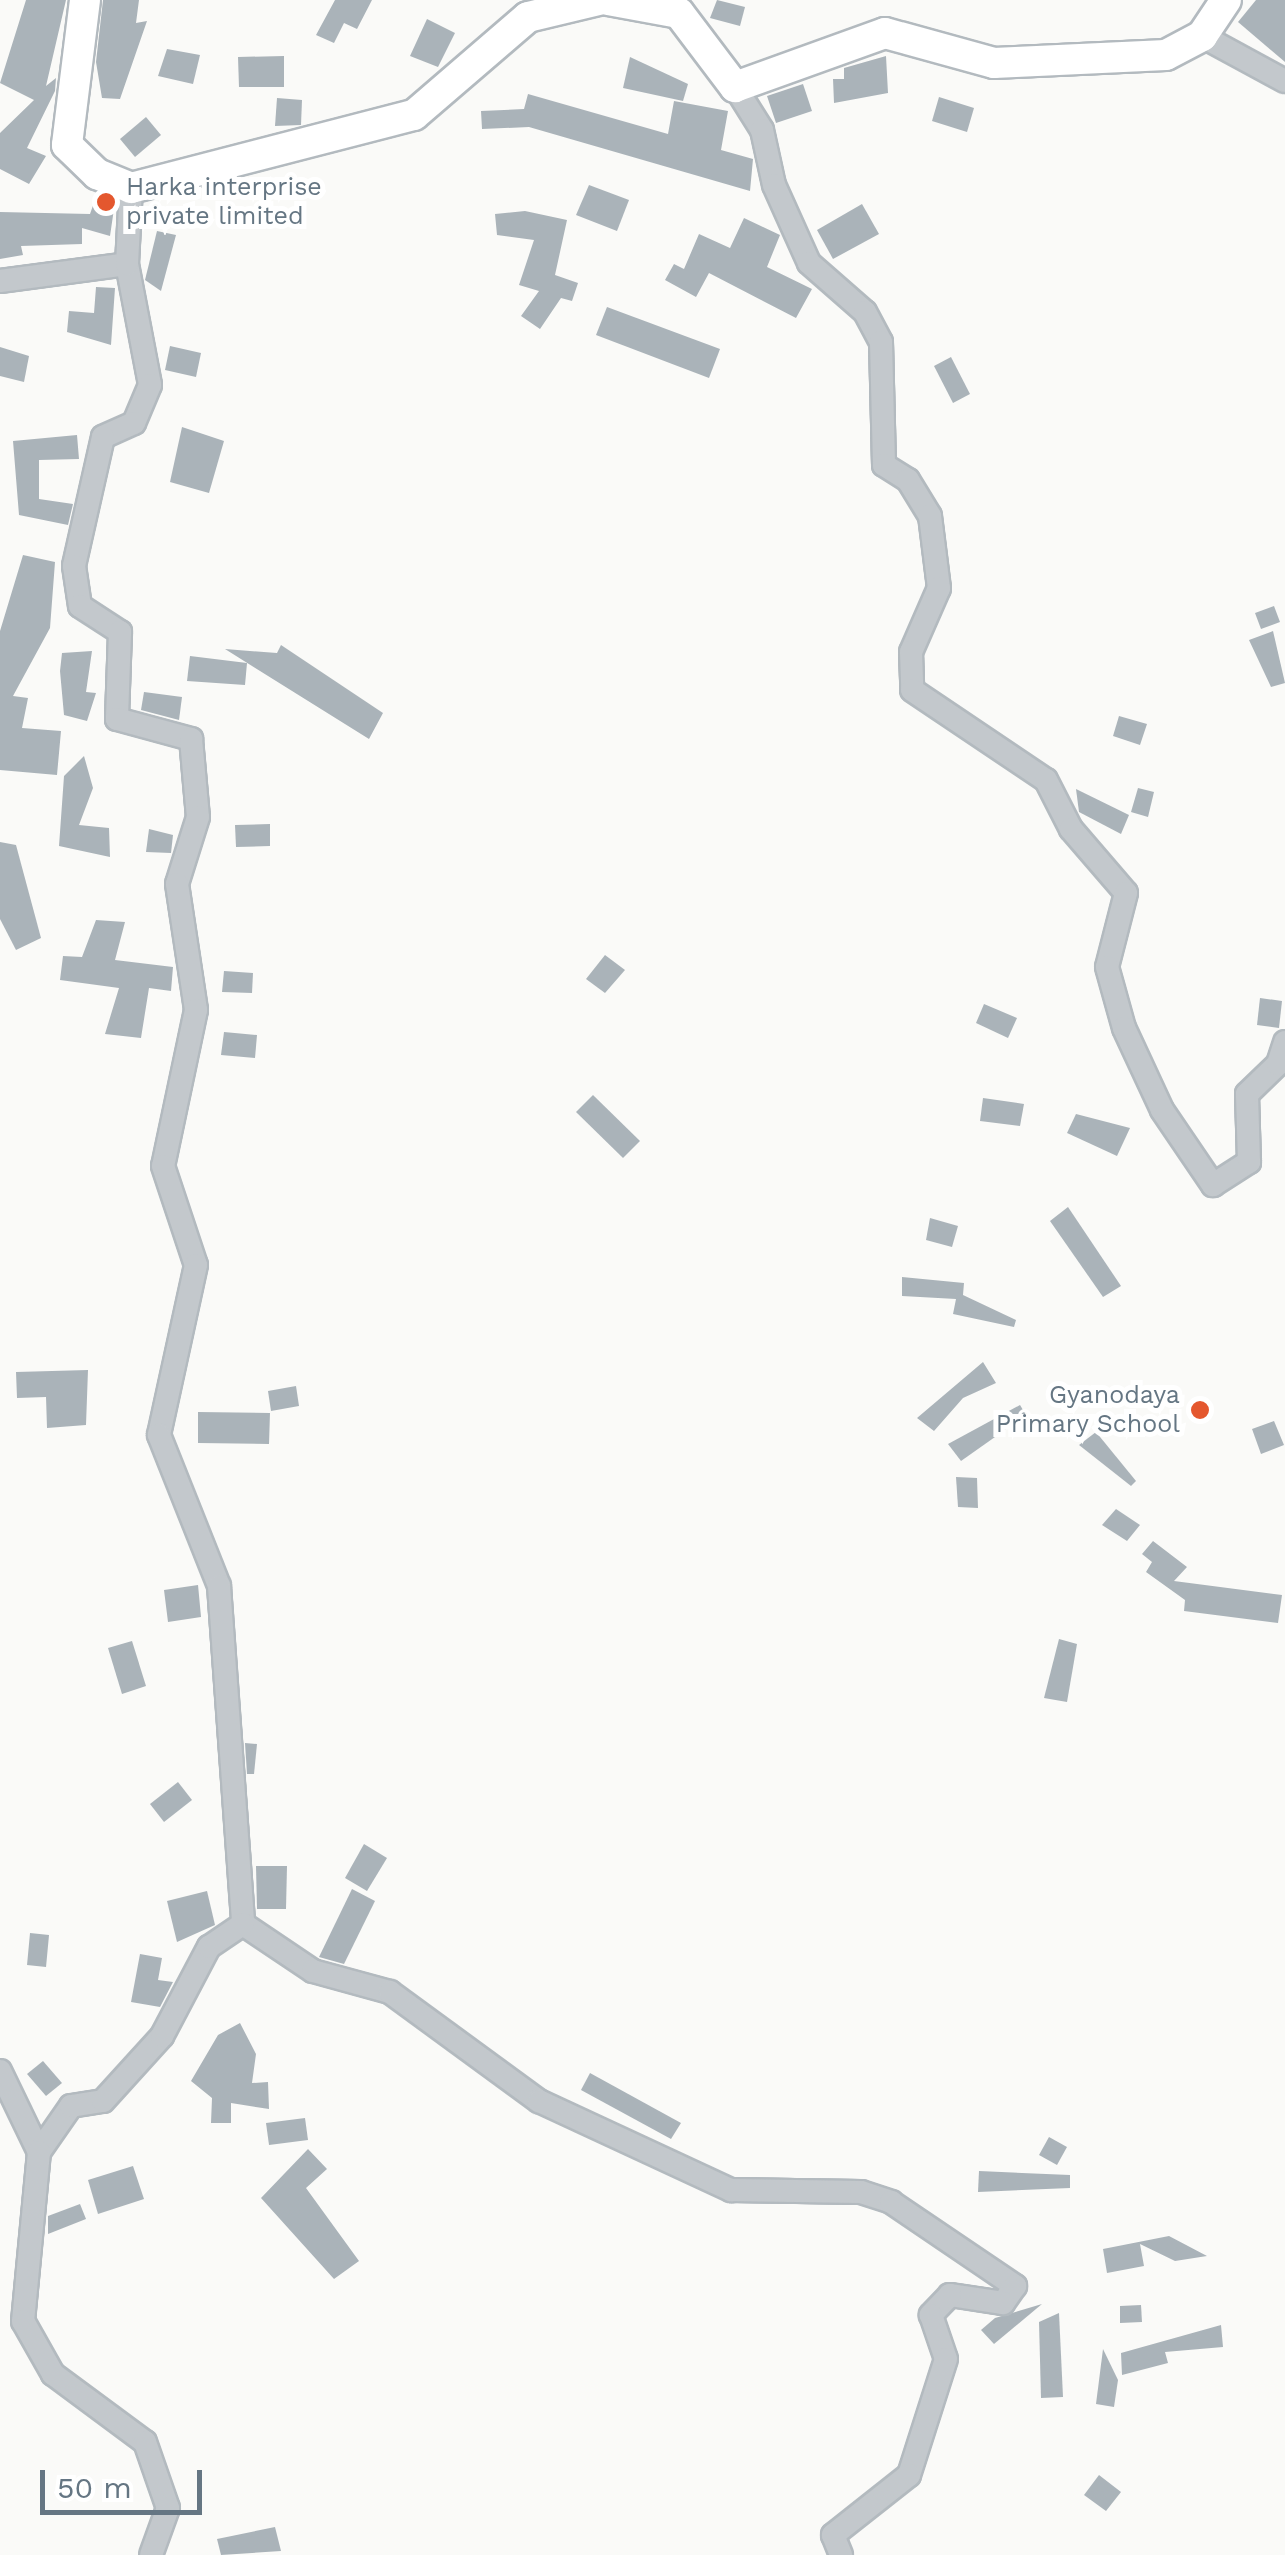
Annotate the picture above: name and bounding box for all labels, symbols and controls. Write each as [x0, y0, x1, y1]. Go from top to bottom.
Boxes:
place label: Harka interprise private limited [126, 173, 322, 232]
marker: Harka interprise private limited [95, 191, 117, 213]
place label: Gyanodaya Primary School [995, 1381, 1180, 1440]
marker: Gyanodaya Primary School [1189, 1399, 1211, 1421]
scale bar [45, 2450, 208, 2512]
text: 50 m [57, 2470, 132, 2505]

